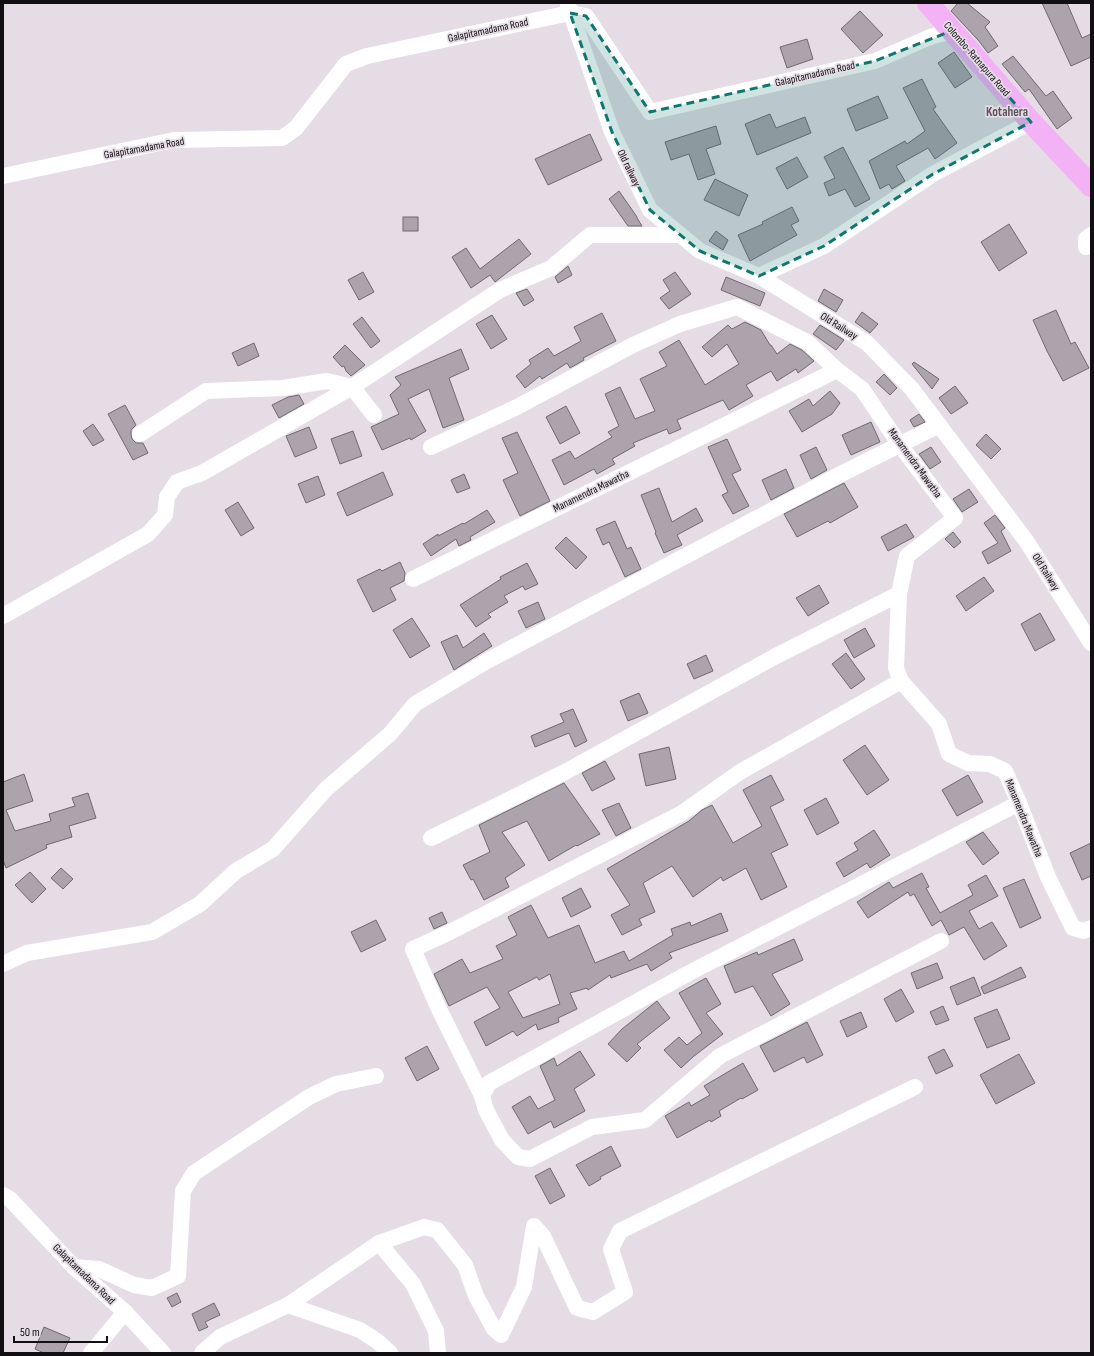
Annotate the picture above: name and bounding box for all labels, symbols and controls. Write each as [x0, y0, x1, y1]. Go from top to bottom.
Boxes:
street label: Galapitamadama Road [447, 15, 530, 45]
street label: Colombo-Ratnapura Road [941, 19, 1013, 99]
street label: Galapitamadama Road [774, 58, 857, 90]
district label: Kotahera [986, 104, 1028, 120]
street label: Galapitamadama Road [103, 134, 186, 161]
street label: Old railway [614, 147, 644, 189]
street label: Old Railway [818, 309, 861, 343]
street label: Manamendra Mawatha [885, 426, 945, 500]
street label: Manamendra Mawatha [551, 467, 631, 515]
street label: Old Railway [1029, 551, 1063, 594]
street label: Manamendra Mawatha [1002, 777, 1046, 859]
street label: Galapitamadama Road [50, 1241, 118, 1307]
scale bar [14, 1318, 107, 1344]
text: 50 m [20, 1325, 40, 1340]

